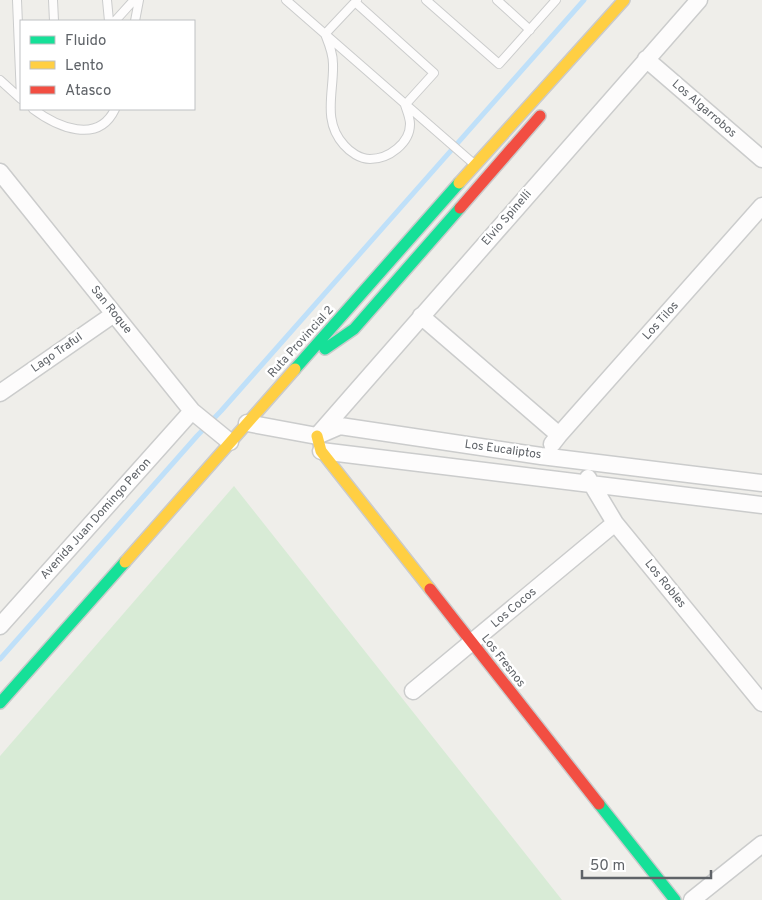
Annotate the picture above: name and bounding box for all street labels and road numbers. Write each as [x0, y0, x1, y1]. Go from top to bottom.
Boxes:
street label: Los Algarrobos [668, 76, 740, 142]
street label: Elvio Spinelli [478, 187, 536, 249]
street label: San Roque [87, 283, 135, 337]
street label: Los Tilos [639, 298, 683, 344]
street label: Ruta Provincial 2 [264, 303, 338, 381]
street label: Lago Traful [28, 329, 86, 377]
street label: Los Eucaliptos [464, 437, 542, 463]
street label: Avenida Juan Domingo Peron [37, 455, 155, 583]
street label: Los Robles [641, 556, 689, 612]
street label: Los Cocos [488, 584, 540, 632]
street label: Los Fresnos [477, 631, 529, 691]

